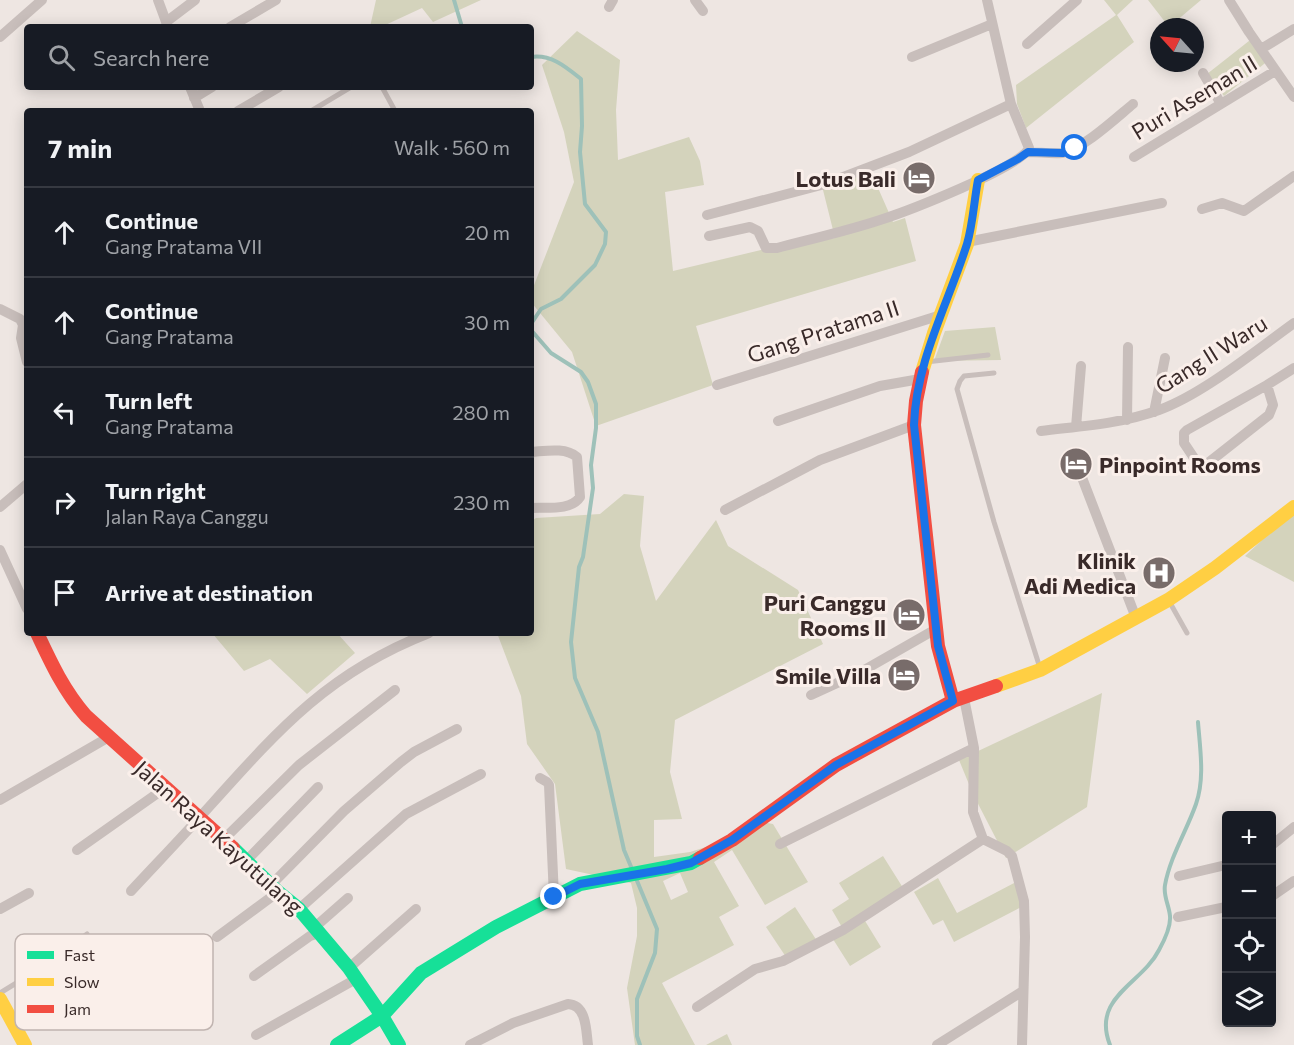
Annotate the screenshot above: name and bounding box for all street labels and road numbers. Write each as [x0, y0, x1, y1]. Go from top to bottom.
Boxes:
street label: Puri Aseman II [1126, 49, 1262, 145]
street label: Gang Pratama II [744, 294, 902, 368]
street label: Gang II Waru [1150, 309, 1272, 399]
street label: Jalan Raya Kayutulang [129, 754, 309, 920]

